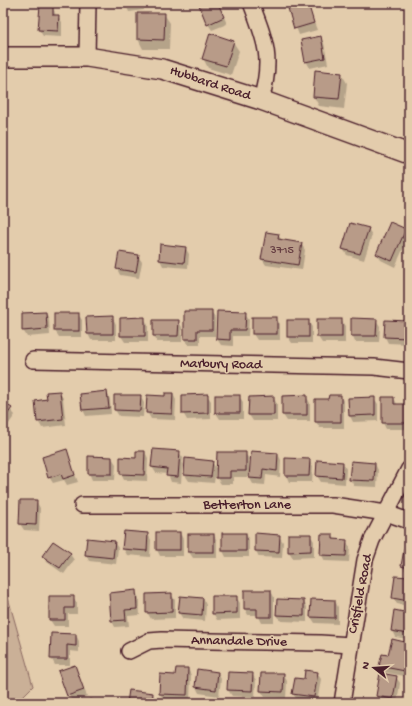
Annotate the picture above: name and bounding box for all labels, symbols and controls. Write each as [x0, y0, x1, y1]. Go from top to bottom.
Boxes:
street label: Hubbard Road [167, 63, 254, 106]
house number: 3715 [269, 244, 294, 258]
street label: Marbury Road [180, 356, 264, 374]
street label: Betterton Lane [202, 497, 292, 514]
street label: Crisfield Road [345, 551, 377, 635]
street label: Annandale Drive [191, 633, 288, 651]
north arrow [354, 648, 394, 688]
text: N [360, 660, 373, 671]

